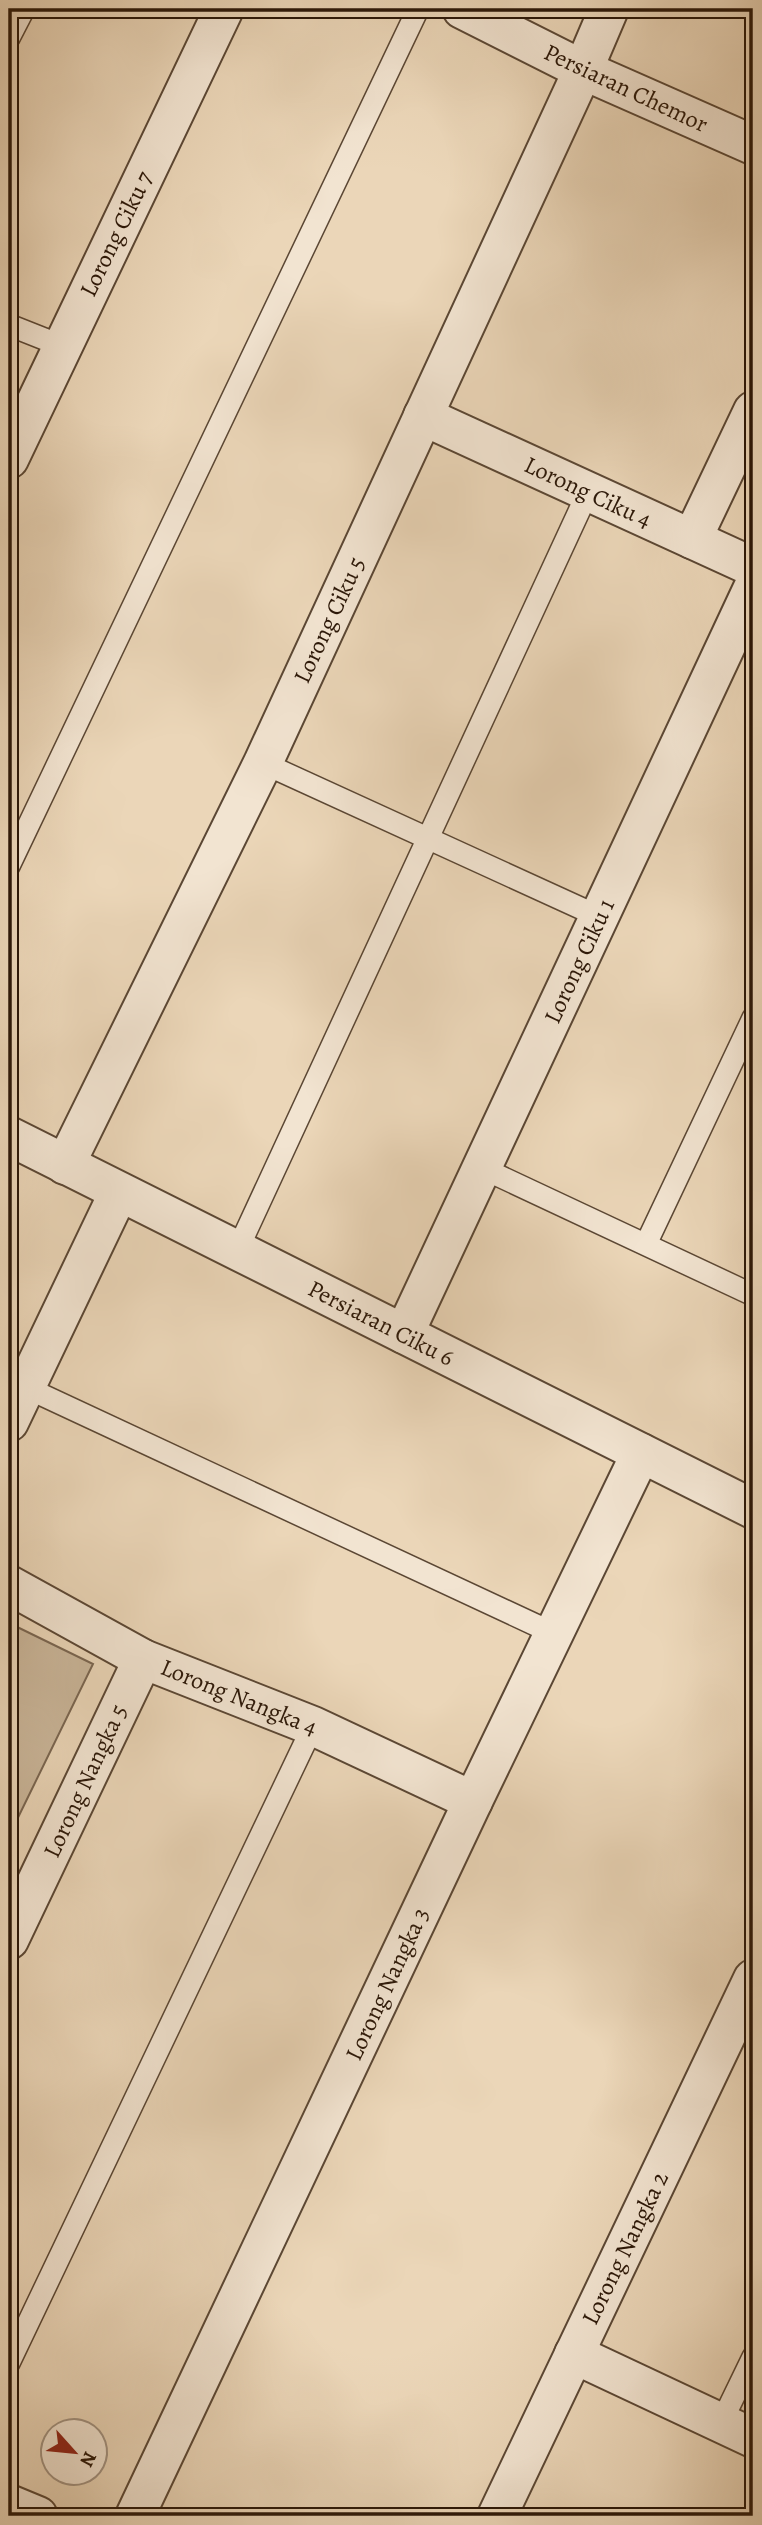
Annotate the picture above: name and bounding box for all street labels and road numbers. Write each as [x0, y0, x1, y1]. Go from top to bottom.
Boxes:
street label: Persiaran Chemor [539, 36, 713, 140]
street label: Lorong Ciku 7 [72, 165, 161, 302]
street label: Lorong Ciku 4 [519, 449, 657, 535]
street label: Lorong Ciku 5 [286, 551, 372, 689]
street label: Lorong Ciku 1 [536, 893, 622, 1029]
street label: Persiaran Ciku 6 [303, 1272, 459, 1374]
street label: Lorong Nangka 4 [156, 1651, 322, 1743]
street label: Lorong Nangka 5 [35, 1699, 135, 1863]
street label: Lorong Nangka 3 [338, 1902, 436, 2066]
street label: Lorong Nangka 2 [574, 2166, 676, 2330]

